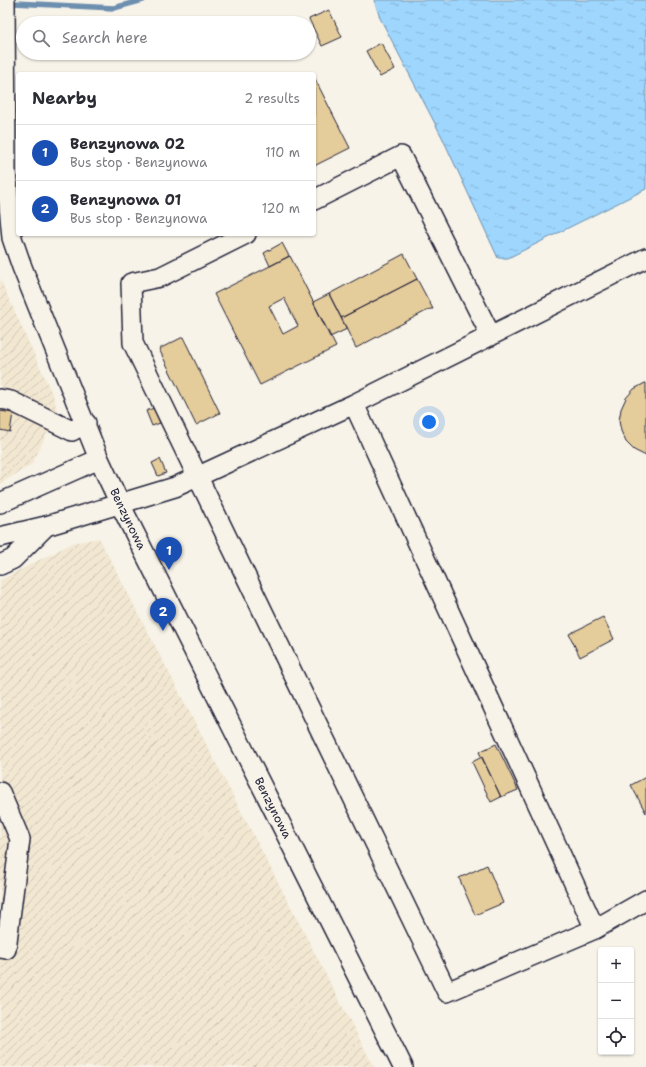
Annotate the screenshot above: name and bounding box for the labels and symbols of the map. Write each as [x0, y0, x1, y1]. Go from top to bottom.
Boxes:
your location [419, 412, 439, 432]
street label: Benzynowa [106, 486, 150, 553]
pin: 1 [156, 537, 182, 570]
pin: 2 [150, 598, 176, 631]
street label: Benzynowa [251, 775, 296, 842]

